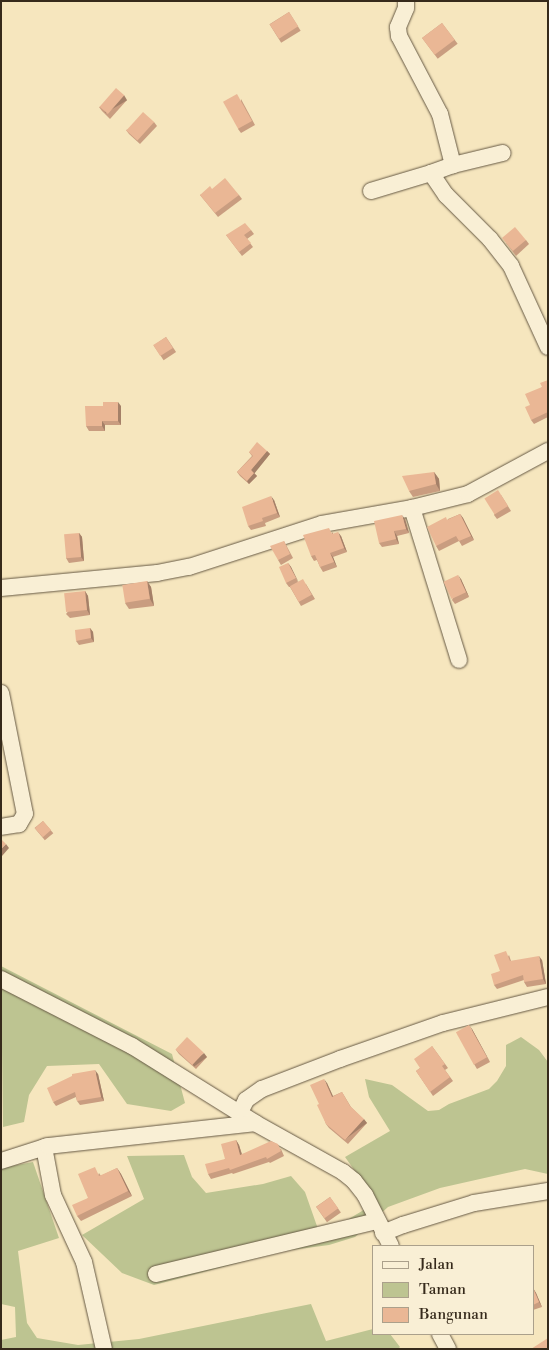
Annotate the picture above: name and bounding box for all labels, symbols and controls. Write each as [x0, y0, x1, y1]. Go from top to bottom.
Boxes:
legend [372, 1245, 534, 1335]
text: Jalan [419, 1255, 454, 1274]
text: Taman [419, 1280, 466, 1299]
text: Bangunan [419, 1305, 488, 1324]

